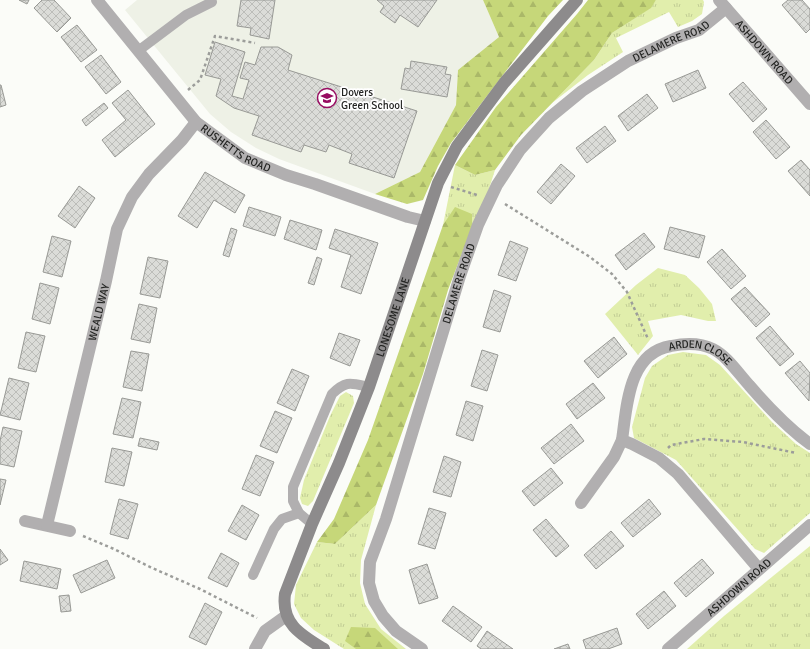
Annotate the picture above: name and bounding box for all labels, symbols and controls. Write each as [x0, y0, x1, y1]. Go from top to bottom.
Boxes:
street label: ASHDOWN ROAD [732, 17, 796, 87]
street label: DELAMERE ROAD [631, 18, 712, 65]
place label: Dovers Green School [341, 86, 403, 112]
school or university icon: Dovers Green School [316, 87, 338, 109]
street label: RUSHETTS ROAD [198, 122, 273, 175]
street label: DELAMERE ROAD [440, 242, 478, 325]
street label: LONESOME LANE [374, 276, 413, 359]
street label: WEALD WAY [86, 282, 112, 342]
street label: ARDEN CLOSE [667, 338, 735, 368]
street label: ASHDOWN ROAD [704, 556, 774, 619]

